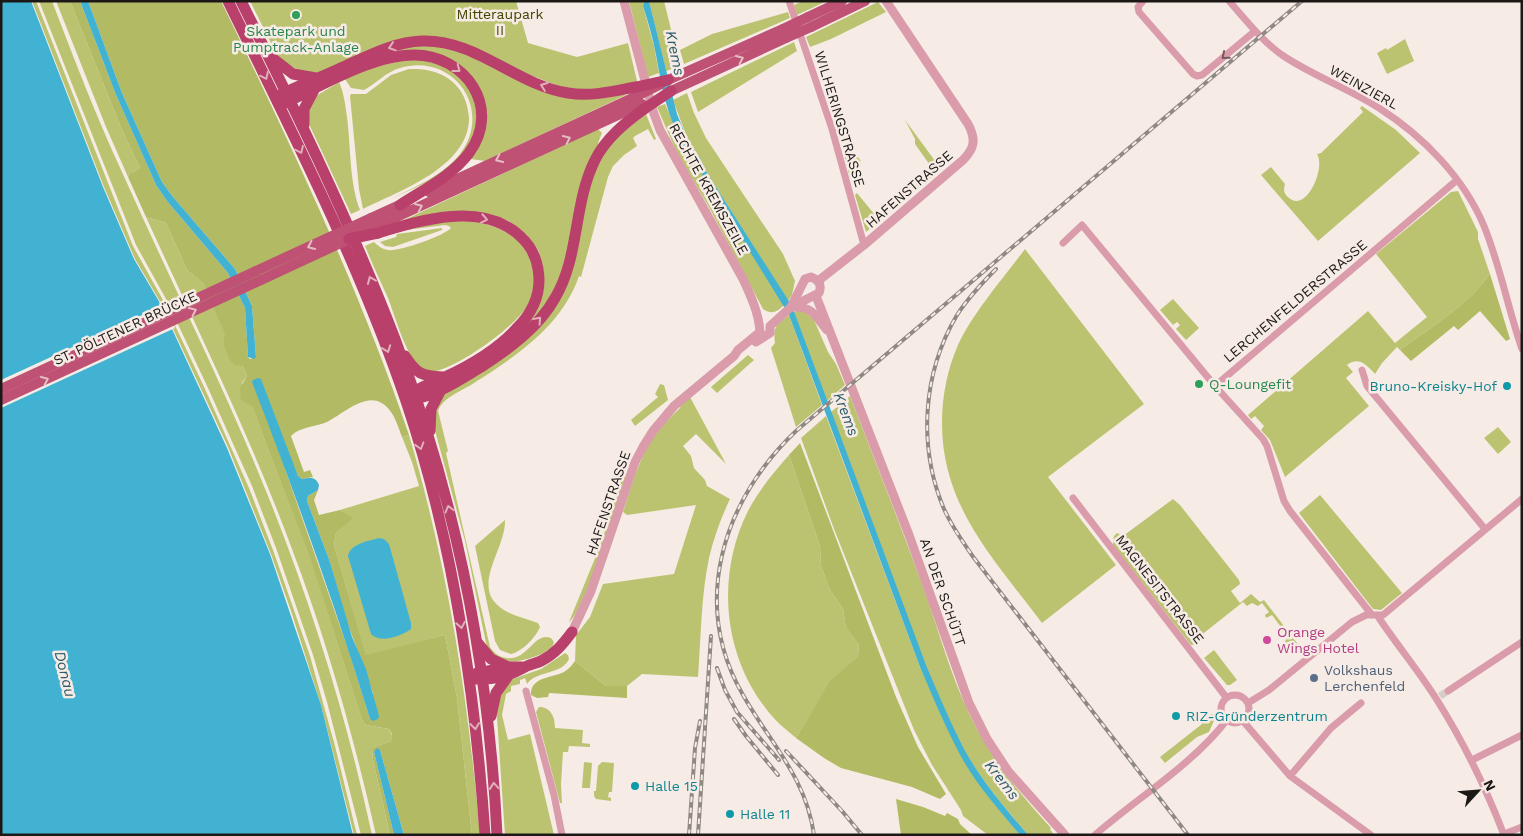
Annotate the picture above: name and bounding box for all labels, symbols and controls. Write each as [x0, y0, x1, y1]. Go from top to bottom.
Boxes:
park label: Mitteraupark II [456, 6, 544, 38]
marker: Skatepark und Pumptrack-Anlage [290, 9, 302, 21]
place label: Skatepark und Pumptrack-Anlage [233, 23, 359, 55]
water label: Krems [661, 29, 689, 77]
one-way arrow [388, 41, 397, 51]
street label: WILHERINGSTRASSE [812, 49, 868, 189]
one-way arrow [1222, 50, 1231, 58]
one-way arrow [735, 55, 744, 65]
street label: WEINZIERL [1327, 61, 1401, 113]
one-way arrow [451, 63, 461, 72]
one-way arrow [259, 71, 269, 80]
one-way arrow [540, 82, 549, 92]
street label: RECHTE KREMSZEILE [666, 121, 752, 257]
one-way arrow [562, 134, 571, 145]
one-way arrow [294, 145, 304, 154]
street label: HAFENSTRASSE [862, 147, 956, 231]
one-way arrow [495, 153, 504, 164]
one-way arrow [414, 202, 423, 213]
one-way arrow [479, 214, 488, 224]
street label: LERCHENFELDERSTRASSE [1220, 236, 1370, 366]
one-way arrow [307, 240, 316, 250]
one-way arrow [366, 276, 376, 284]
street label: ST. PÖLTENER BRÜCKE [51, 288, 199, 368]
one-way arrow [188, 307, 197, 318]
one-way arrow [532, 317, 541, 326]
one-way arrow [381, 345, 391, 353]
one-way arrow [40, 376, 49, 386]
place label: Q-Loungefit [1209, 376, 1291, 392]
marker: Q-Loungefit [1193, 378, 1205, 390]
place label: Bruno-Kreisky-Hof [1370, 378, 1497, 394]
marker: Bruno-Kreisky-Hof [1501, 380, 1513, 392]
water label: Krems [829, 390, 863, 439]
one-way arrow [414, 441, 424, 450]
street label: HAFENSTRASSE [583, 449, 633, 557]
one-way arrow [444, 505, 455, 514]
street label: MAGNESITSTRASSE [1113, 531, 1208, 647]
street label: AN DER SCHÜTT [917, 536, 969, 649]
one-way arrow [455, 620, 465, 629]
place label: Orange Wings Hotel [1277, 624, 1360, 656]
marker: Orange Wings Hotel [1261, 634, 1273, 646]
water label: Donau [51, 649, 79, 699]
place label: Volkshaus Lerchenfeld [1324, 662, 1405, 694]
marker: Volkshaus Lerchenfeld [1308, 672, 1320, 684]
place label: RIZ-Gründerzentrum [1186, 708, 1328, 724]
marker: RIZ-Gründerzentrum [1170, 710, 1182, 722]
one-way arrow [469, 722, 480, 730]
water label: Krems [981, 757, 1023, 804]
north arrow [1453, 766, 1503, 816]
text: N [1480, 777, 1499, 793]
place label: Halle 15 [645, 778, 698, 794]
marker: Halle 15 [629, 780, 641, 792]
one-way arrow [489, 782, 500, 790]
place label: Halle 11 [740, 806, 790, 822]
marker: Halle 11 [724, 808, 736, 820]

